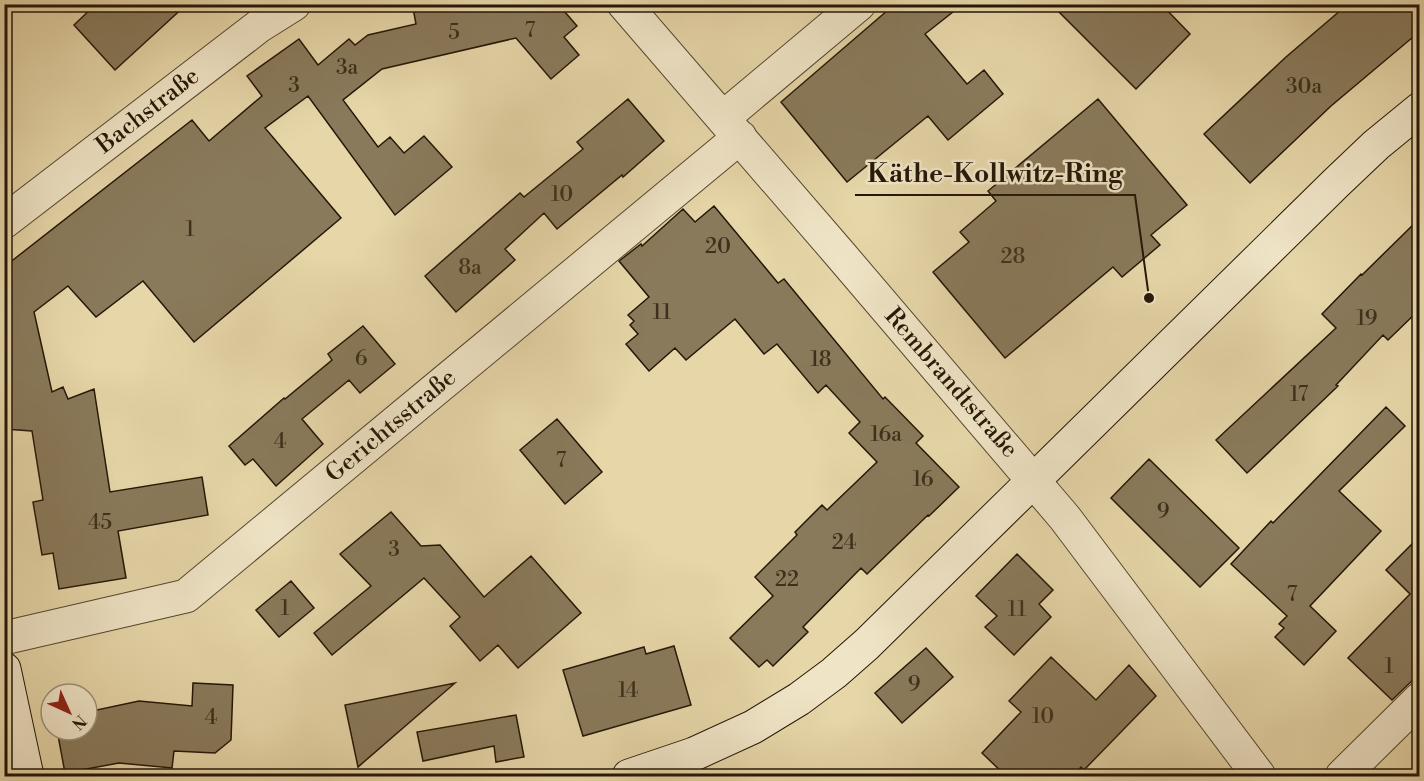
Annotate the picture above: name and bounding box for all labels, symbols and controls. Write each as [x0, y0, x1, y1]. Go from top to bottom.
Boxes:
house number: 7 [525, 18, 536, 44]
house number: 5 [448, 20, 460, 46]
house number: 3a [336, 55, 358, 81]
street label: Bachstraße [90, 61, 205, 161]
house number: 3 [288, 73, 300, 99]
house number: 30a [1286, 74, 1322, 100]
callout: Käthe-Kollwitz-Ring [855, 151, 1135, 195]
text: Käthe-Kollwitz-Ring [867, 158, 1124, 190]
house number: 10 [551, 182, 573, 208]
house number: 1 [185, 217, 195, 243]
house number: 20 [705, 234, 731, 260]
house number: 28 [1001, 244, 1025, 270]
house number: 8a [458, 255, 482, 281]
house number: 11 [653, 300, 671, 326]
street label: Rembrandtstraße [878, 302, 1024, 464]
house number: 19 [1356, 306, 1378, 332]
house number: 6 [355, 346, 368, 372]
house number: 18 [810, 347, 832, 373]
street label: Gerichtsstraße [320, 363, 462, 489]
house number: 17 [1290, 382, 1309, 408]
house number: 16a [870, 422, 902, 448]
house number: 4 [274, 429, 286, 455]
house number: 7 [556, 448, 567, 474]
house number: 16 [912, 467, 934, 493]
house number: 9 [1157, 499, 1169, 525]
house number: 45 [88, 510, 112, 536]
house number: 24 [832, 530, 856, 556]
house number: 3 [388, 537, 400, 563]
house number: 22 [775, 567, 799, 593]
house number: 7 [1287, 582, 1298, 608]
house number: 1 [280, 596, 290, 622]
house number: 11 [1008, 597, 1026, 623]
house number: 1 [1384, 654, 1394, 680]
house number: 9 [908, 672, 920, 698]
house number: 14 [618, 678, 638, 704]
north arrow [39, 682, 99, 742]
house number: 10 [1032, 704, 1054, 730]
house number: 4 [205, 705, 217, 731]
text: N [67, 710, 90, 734]

